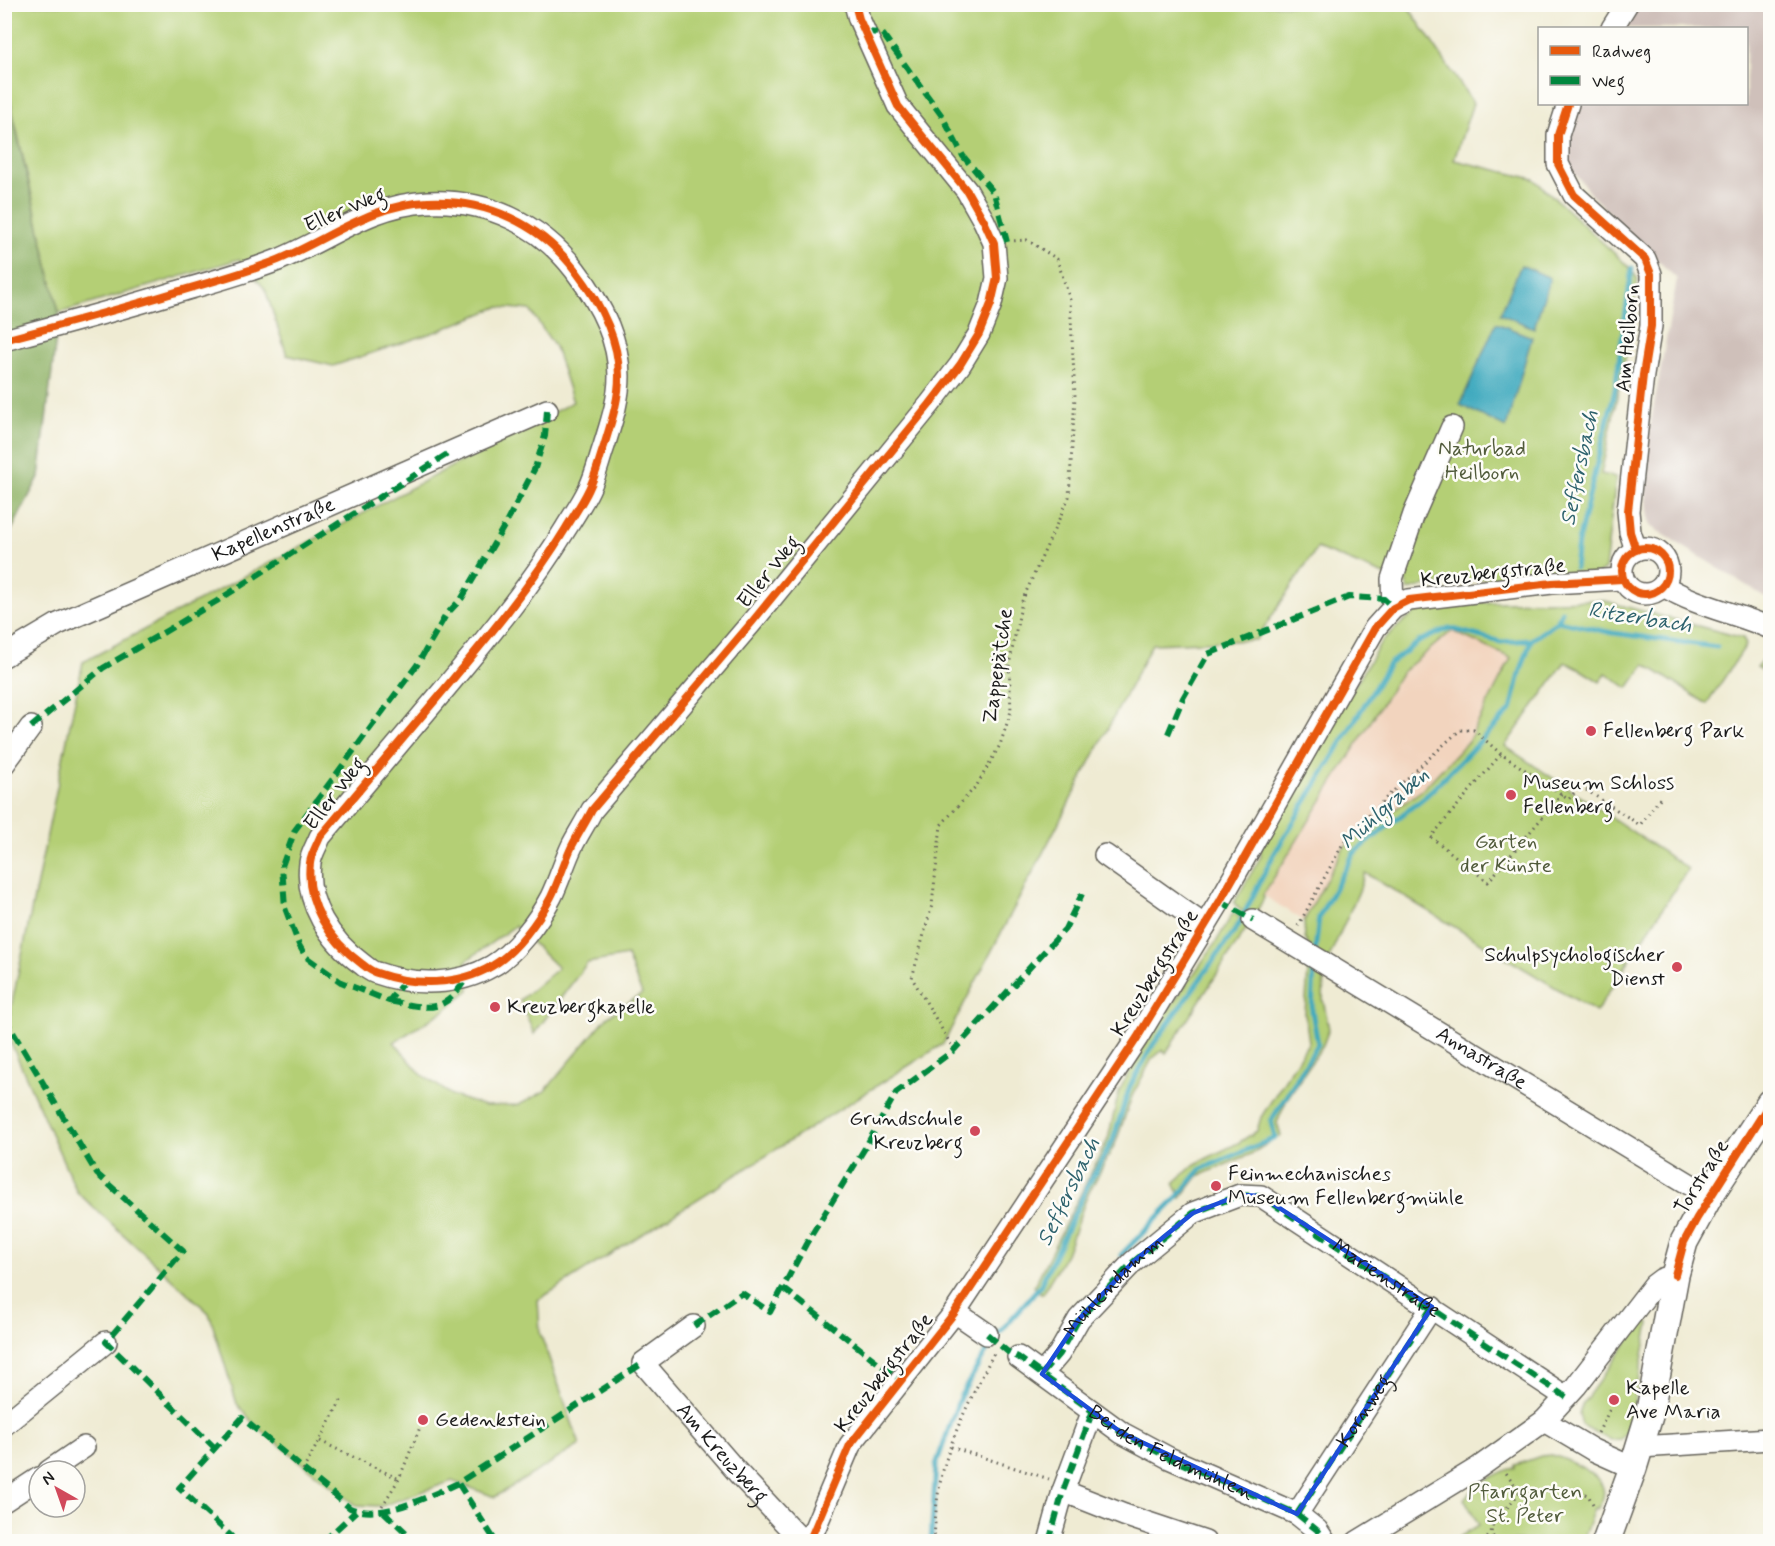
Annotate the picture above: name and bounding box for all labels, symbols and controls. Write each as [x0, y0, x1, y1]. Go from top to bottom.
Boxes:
legend [1538, 27, 1748, 105]
text: Radweg [1592, 40, 1651, 64]
text: Weg [1592, 70, 1625, 96]
street label: Eller Weg [300, 180, 391, 242]
street label: Am Heilborn [1609, 283, 1647, 393]
water label: Seffersbach [1554, 408, 1606, 528]
park label: Naturbad Heilborn [1438, 435, 1526, 487]
street label: Kapellenstraße [208, 491, 339, 569]
street label: Eller Weg [731, 530, 809, 616]
street label: Kreuzbergstraße [1419, 551, 1567, 597]
water label: Ritzerbach [1586, 596, 1694, 640]
street label: Zappepätche [976, 607, 1020, 725]
place label: Fellenberg Park [1603, 717, 1745, 747]
marker: Fellenberg Park [1584, 724, 1598, 738]
street label: Eller Weg [297, 751, 374, 838]
water label: Mühlgraben [1335, 762, 1437, 858]
place label: Museum Schloss Fellenberg [1523, 769, 1674, 823]
marker: Museum Schloss Fellenberg [1504, 788, 1518, 802]
park label: Garten der Künste [1460, 828, 1552, 880]
street label: Kreuzbergstraße [1105, 904, 1207, 1043]
place label: Schulpsychologischer Dienst [1484, 941, 1665, 993]
marker: Schulpsychologischer Dienst [1670, 960, 1684, 974]
place label: Kreuzbergkapelle [507, 993, 655, 1023]
marker: Kreuzbergkapelle [488, 1000, 502, 1014]
street label: Annastraße [1431, 1020, 1532, 1097]
place label: Grundschule Kreuzberg [849, 1105, 963, 1159]
marker: Grundschule Kreuzberg [968, 1124, 982, 1138]
water label: Seffersbach [1031, 1133, 1107, 1251]
street label: Torstraße [1668, 1134, 1736, 1220]
place label: Feinmechanisches Museum Fellenbergmühle [1228, 1160, 1464, 1214]
marker: Feinmechanisches Museum Fellenbergmühle [1209, 1179, 1223, 1193]
street label: Mühlendamm [1057, 1229, 1169, 1342]
street label: Marienstraße [1326, 1232, 1446, 1325]
street label: Kreuzbergstraße [828, 1307, 941, 1440]
street label: Kornweg [1330, 1369, 1400, 1453]
place label: Kapelle Ave Maria [1626, 1374, 1721, 1426]
marker: Kapelle Ave Maria [1607, 1393, 1621, 1407]
street label: Am Kreuzberg [670, 1397, 774, 1511]
street label: Bei den Feldmühlen [1082, 1399, 1258, 1507]
place label: Gedenkstein [435, 1406, 546, 1434]
marker: Gedenkstein [416, 1413, 430, 1427]
north arrow [27, 1459, 87, 1519]
text: N [37, 1467, 59, 1490]
park label: Pfarrgarten St. Peter [1468, 1478, 1582, 1530]

